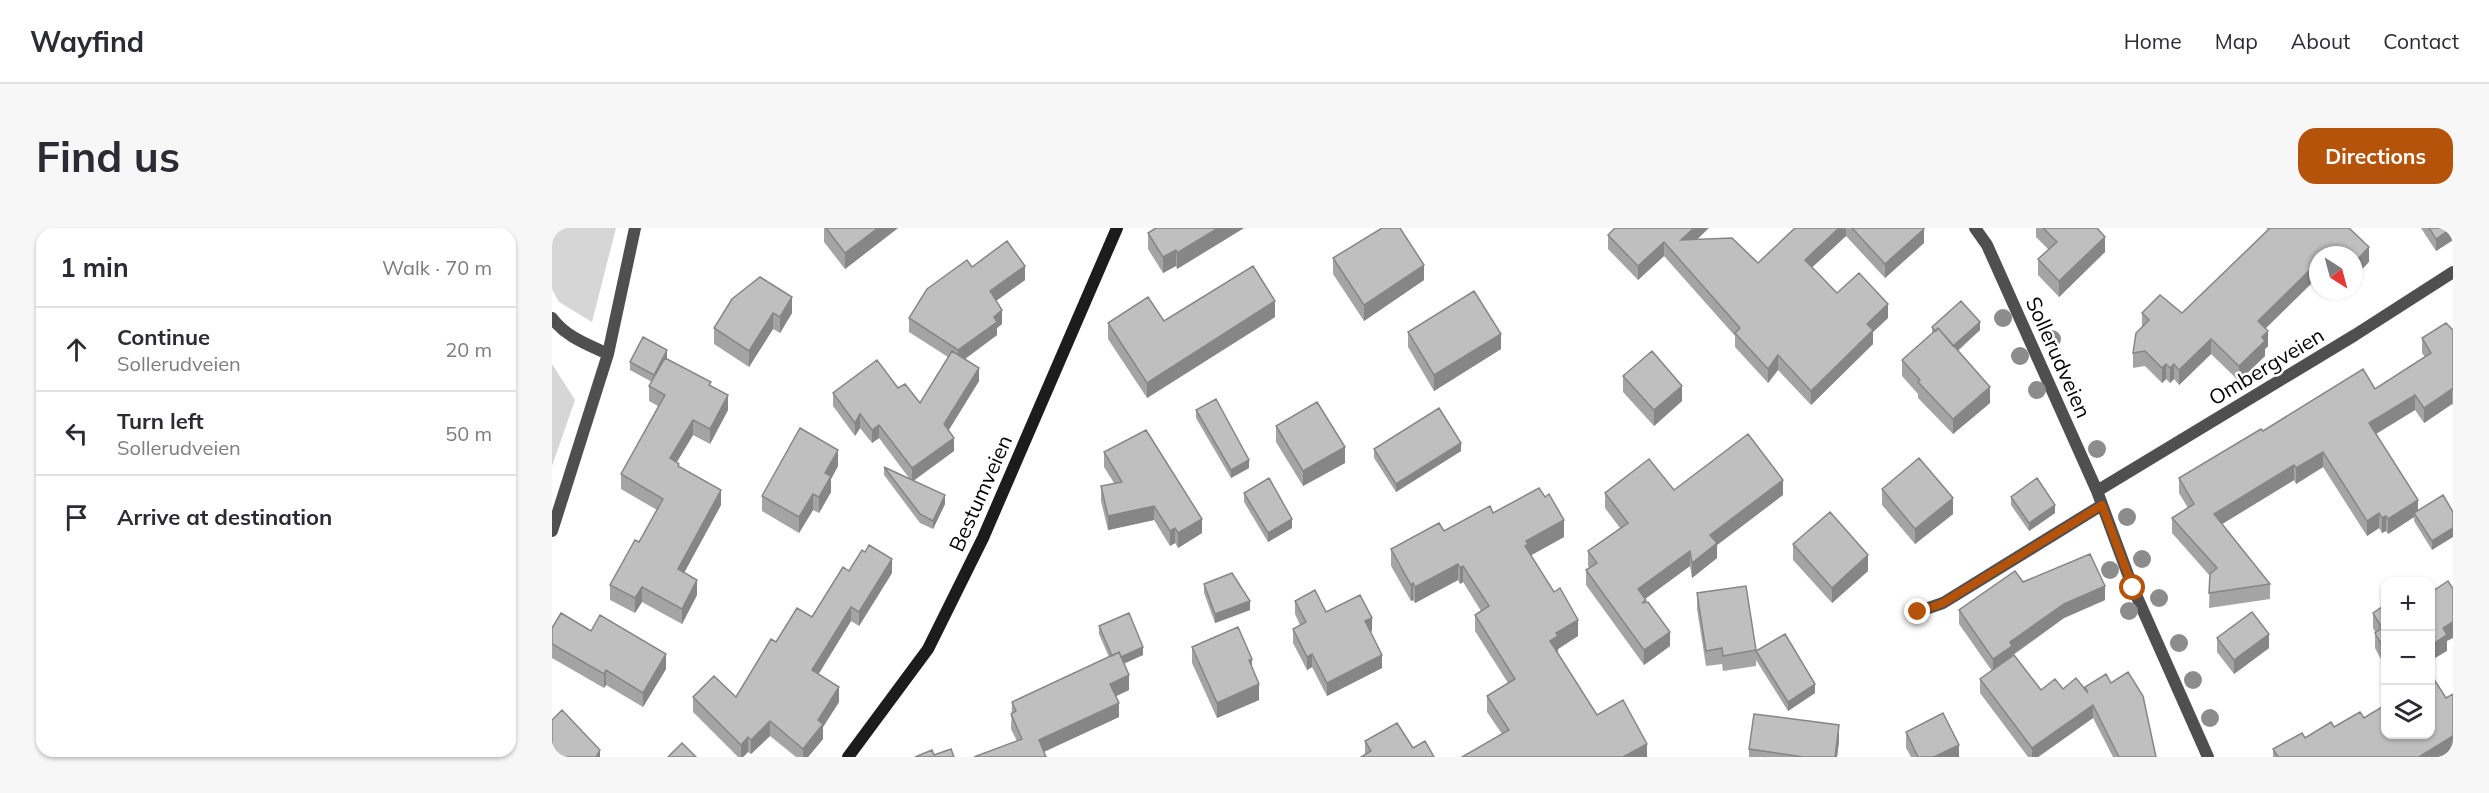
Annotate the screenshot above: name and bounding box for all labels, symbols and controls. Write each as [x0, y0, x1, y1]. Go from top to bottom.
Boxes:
text: Wayfind [30, 24, 144, 59]
text: Home [2124, 28, 2182, 54]
text: Map [2215, 28, 2258, 54]
text: About [2291, 28, 2350, 54]
text: Contact [2383, 28, 2459, 54]
button: Directions [2298, 128, 2453, 184]
text: Find us [36, 130, 180, 183]
north arrow [2309, 246, 2363, 300]
text: 1 min [60, 251, 129, 284]
text: Walk · 70 m [382, 255, 492, 280]
street label: Sollerudveien [2021, 292, 2097, 422]
street label: Ombergveien [2204, 321, 2328, 411]
text: Continue [117, 323, 210, 351]
icon: ahead [60, 333, 93, 366]
text: 20 m [445, 337, 492, 362]
text: Sollerudveien [117, 351, 241, 376]
text: Turn left [117, 407, 204, 435]
icon: left [60, 417, 93, 450]
text: 50 m [445, 421, 492, 446]
street label: Bestumveien [943, 431, 1017, 555]
text: Sollerudveien [117, 435, 241, 460]
icon: arrive [60, 501, 93, 534]
text: Arrive at destination [117, 503, 332, 531]
route start [2119, 574, 2145, 600]
map controls [2381, 577, 2435, 739]
button: + [2381, 577, 2435, 631]
route end [1904, 598, 1930, 624]
button: − [2381, 631, 2435, 685]
button: layers [2381, 685, 2435, 739]

